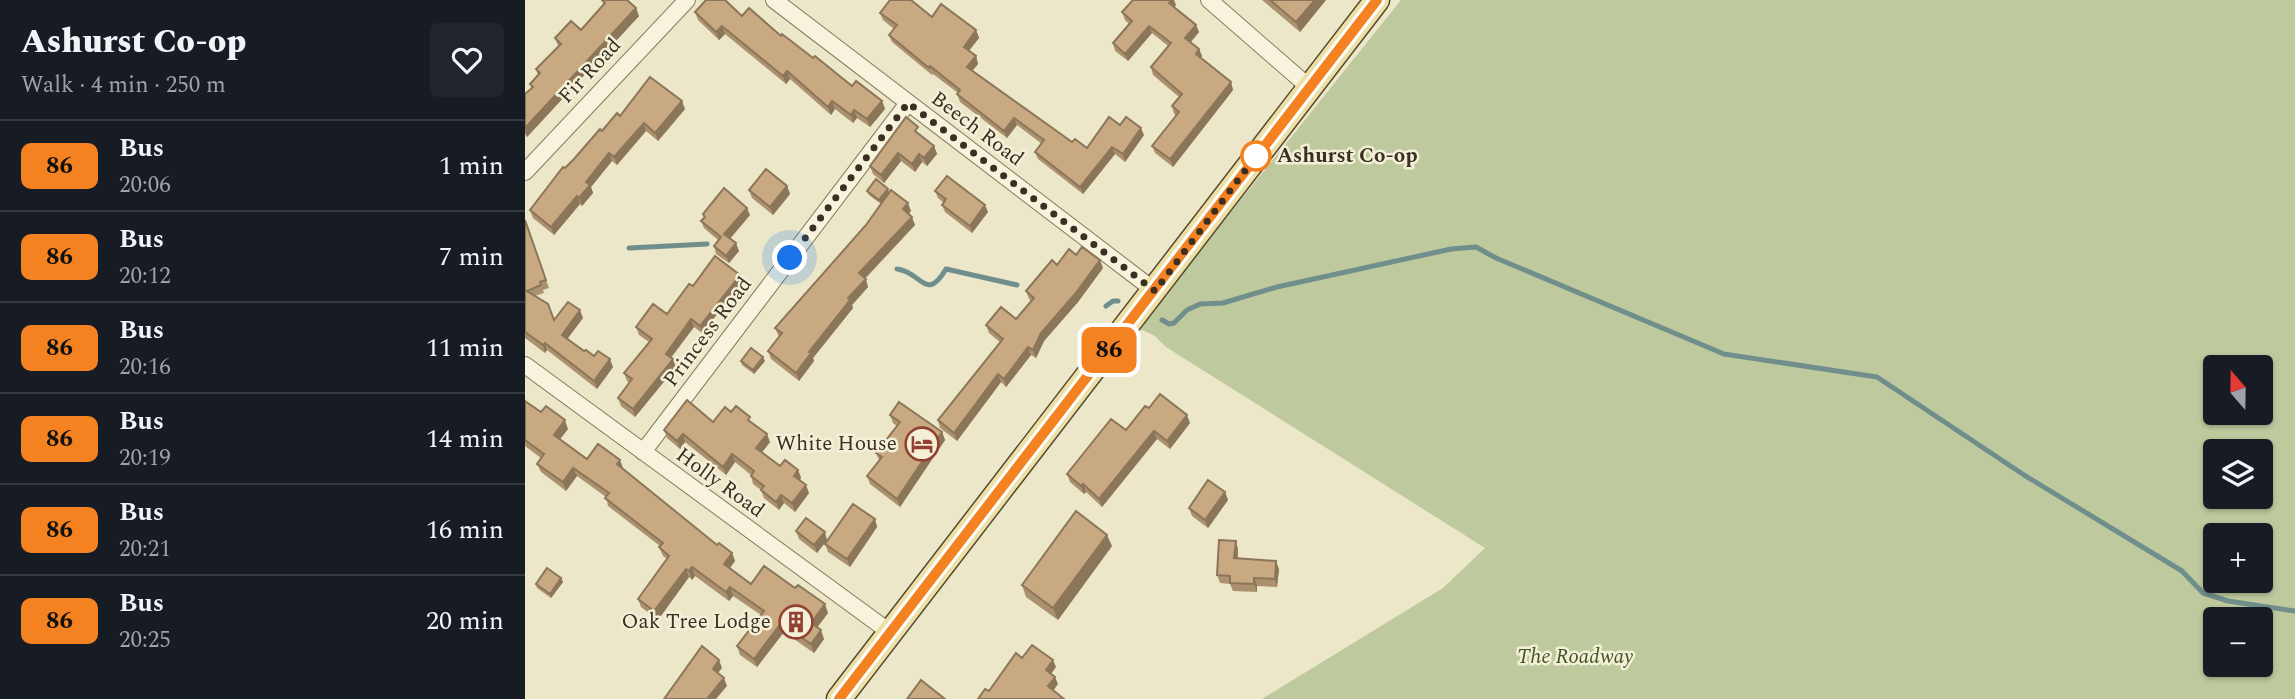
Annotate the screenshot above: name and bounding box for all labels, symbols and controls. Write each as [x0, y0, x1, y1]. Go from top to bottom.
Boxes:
text: Ashurst Co-op [21, 17, 246, 67]
button: heart [430, 23, 504, 97]
street label: Fir Road [551, 31, 629, 111]
text: Walk · 4 min · 250 m [21, 68, 226, 103]
street label: Beech Road [924, 83, 1030, 175]
text: Bus [119, 128, 164, 168]
place label: Ashurst Co-op [1277, 140, 1418, 172]
marker: Ashurst Co-op [1241, 141, 1271, 171]
text: 1 min [439, 146, 504, 186]
text: 86 [46, 148, 73, 184]
text: 20:06 [119, 168, 171, 203]
text: Bus [119, 219, 164, 259]
text: 7 min [439, 237, 504, 277]
text: 86 [46, 239, 73, 275]
your location [772, 240, 807, 275]
text: 20:12 [119, 259, 171, 294]
street label: Princess Road [656, 270, 760, 394]
text: Bus [119, 310, 164, 350]
line badge: 86 [1077, 327, 1141, 373]
text: 11 min [426, 328, 504, 368]
text: 86 [46, 330, 73, 366]
text: 86 [1096, 332, 1122, 368]
text: 20:16 [119, 350, 171, 385]
north arrow [2203, 355, 2273, 425]
map controls [2203, 355, 2273, 677]
text: Bus [119, 401, 164, 441]
text: 14 min [426, 419, 504, 459]
text: 86 [46, 421, 73, 457]
hotel icon: White House [903, 425, 941, 463]
place label: White House [775, 428, 897, 460]
button: layers [2203, 439, 2273, 509]
street label: Holly Road [669, 440, 771, 526]
text: 20:19 [119, 441, 171, 476]
text: Bus [119, 492, 164, 532]
text: 16 min [426, 510, 504, 550]
text: 86 [46, 512, 73, 548]
button: + [2203, 523, 2273, 593]
text: 20:21 [119, 532, 171, 567]
text: Bus [119, 583, 164, 623]
text: 20 min [426, 601, 504, 641]
text: 86 [46, 603, 73, 639]
building icon: Oak Tree Lodge [777, 603, 815, 641]
place label: Oak Tree Lodge [622, 606, 771, 638]
button: − [2203, 607, 2273, 677]
text: 20:25 [119, 623, 171, 658]
park label: The Roadway [1517, 641, 1634, 673]

